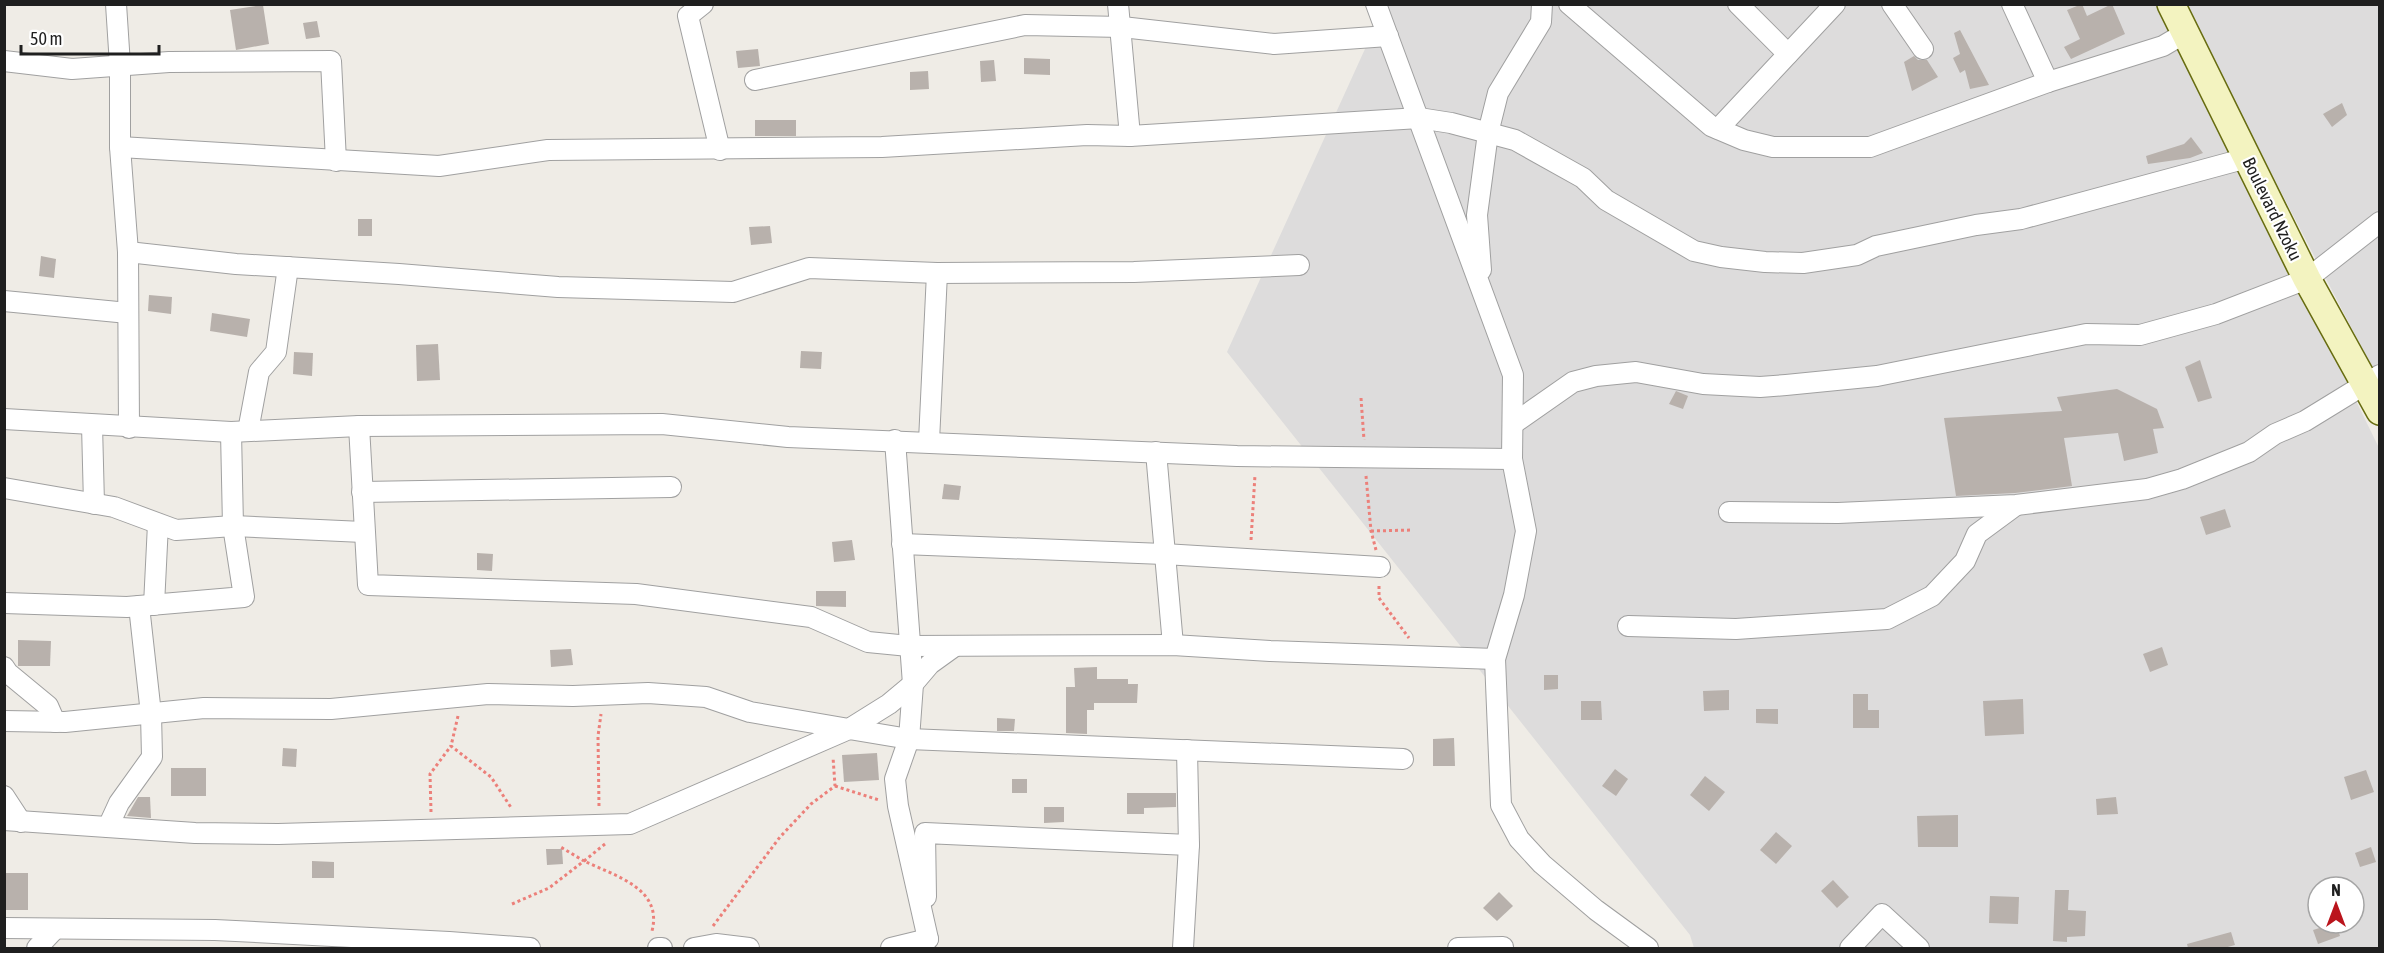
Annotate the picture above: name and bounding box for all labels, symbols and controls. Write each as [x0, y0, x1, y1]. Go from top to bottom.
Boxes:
scale bar [21, 18, 159, 56]
text: 50 m [30, 28, 62, 49]
street label: Boulevard Nzoku [2238, 154, 2306, 264]
north arrow [2306, 875, 2366, 935]
text: N [2331, 881, 2341, 899]

